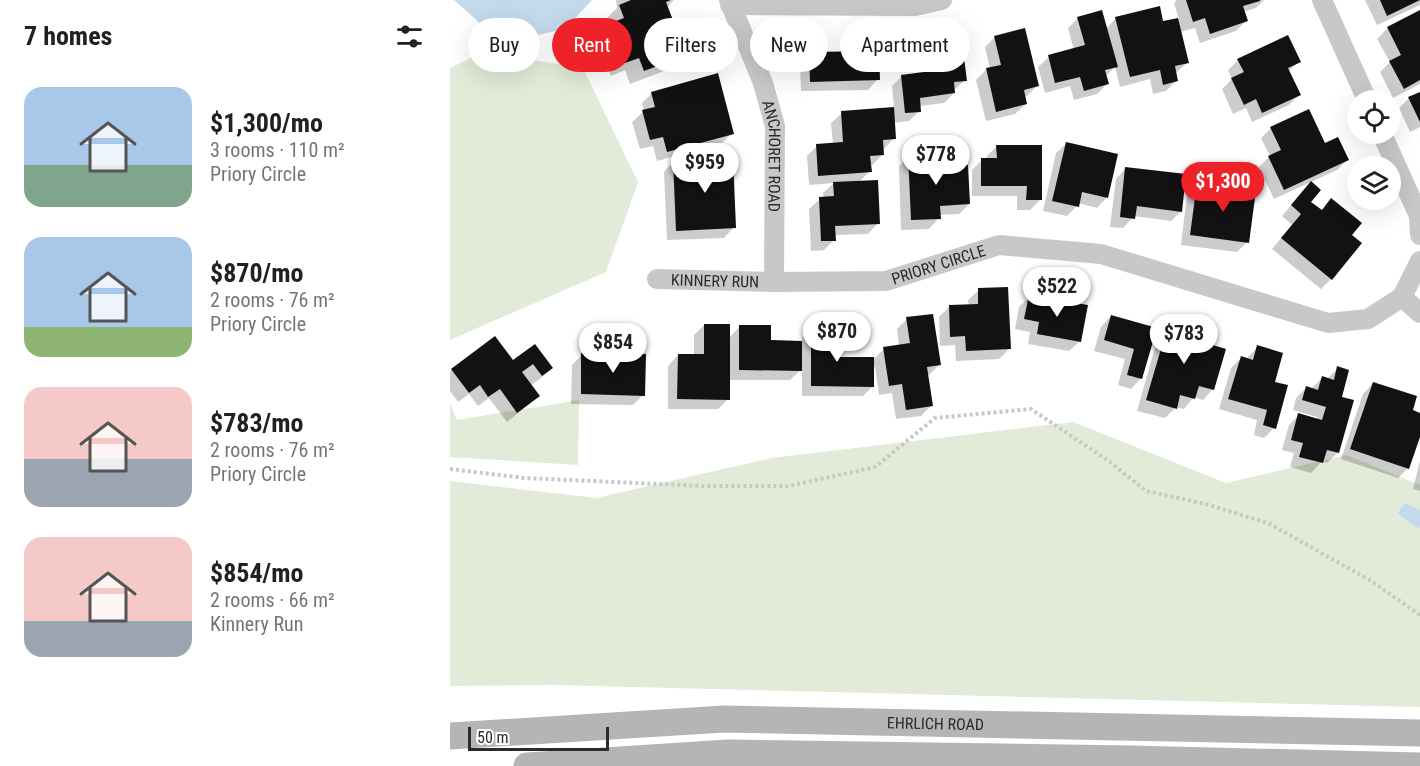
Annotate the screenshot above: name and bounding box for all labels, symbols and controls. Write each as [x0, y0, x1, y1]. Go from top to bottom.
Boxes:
chip: Buy [468, 18, 540, 72]
chip: Rent [552, 18, 632, 72]
chip: Filters [644, 18, 738, 72]
chip: New [750, 18, 828, 72]
chip: Apartment [840, 18, 970, 72]
icon: filters [393, 20, 426, 53]
text: 7 homes [24, 21, 112, 51]
map controls [1347, 90, 1401, 210]
button: locate [1347, 90, 1401, 144]
street label: ANCHORET ROAD [759, 98, 785, 212]
text: $1,300/mo [210, 108, 323, 138]
icon: home [72, 111, 144, 183]
pin: $778 [900, 135, 972, 186]
text: 3 rooms · 110 m² [210, 138, 345, 162]
text: $778 [916, 142, 956, 166]
pin: $959 [669, 143, 741, 194]
text: $959 [685, 150, 725, 174]
button: layers [1347, 156, 1401, 210]
text: Priory Circle [210, 162, 306, 186]
pin: $1,300 [1174, 162, 1272, 213]
text: $1,300 [1195, 169, 1251, 193]
street label: PRIORY CIRCLE [889, 240, 988, 288]
text: $870/mo [210, 258, 303, 288]
icon: home [72, 261, 144, 333]
pin: $522 [1021, 267, 1093, 318]
street label: KINNERY RUN [671, 270, 759, 291]
text: $522 [1037, 274, 1077, 298]
text: 2 rooms · 76 m² [210, 288, 335, 312]
text: Priory Circle [210, 312, 306, 336]
pin: $870 [801, 312, 873, 363]
pin: $783 [1148, 314, 1220, 365]
text: $870 [817, 319, 857, 343]
text: $783 [1164, 321, 1204, 345]
pin: $854 [577, 323, 649, 374]
text: $854 [593, 330, 633, 354]
text: $783/mo [210, 408, 303, 438]
icon: home [72, 411, 144, 483]
text: 2 rooms · 76 m² [210, 438, 335, 462]
text: Priory Circle [210, 462, 306, 486]
text: $854/mo [210, 558, 303, 588]
icon: home [72, 561, 144, 633]
text: 2 rooms · 66 m² [210, 588, 335, 612]
text: Kinnery Run [210, 612, 303, 636]
street label: EHRLICH ROAD [887, 713, 984, 734]
scale bar [468, 724, 609, 752]
text: 50 m [477, 728, 509, 747]

